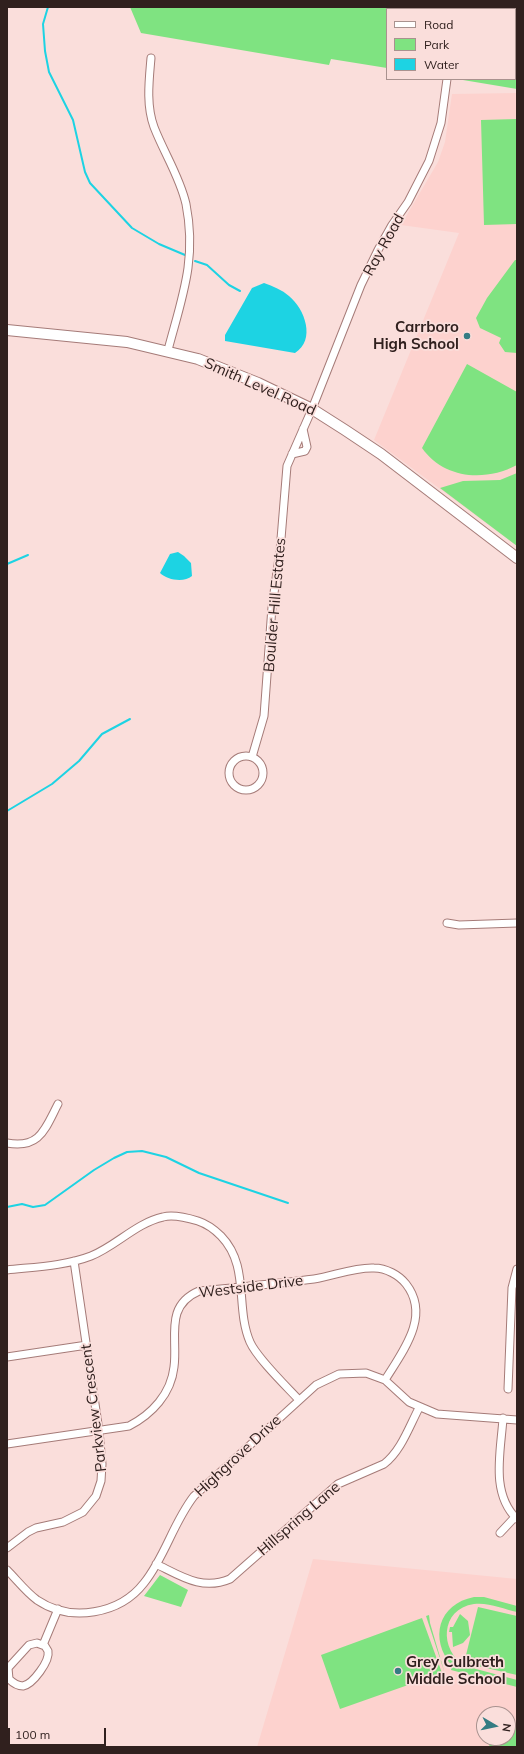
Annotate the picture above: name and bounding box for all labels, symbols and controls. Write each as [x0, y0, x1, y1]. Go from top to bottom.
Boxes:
legend [386, 8, 516, 80]
text: Road [424, 17, 453, 32]
text: Park [424, 37, 449, 52]
text: Water [424, 57, 459, 72]
street label: Ray Road [360, 211, 408, 279]
place label: Carrboro High School [373, 318, 459, 353]
marker: Carrboro High School [462, 331, 472, 341]
street label: Smith Level Road [201, 354, 319, 420]
street label: Boulder Hill Estates [260, 537, 290, 673]
street label: Westside Drive [198, 1272, 304, 1302]
street label: Parkview Crescent [77, 1343, 111, 1473]
street label: Highgrove Drive [191, 1411, 285, 1501]
street label: Hillspring Lane [254, 1478, 344, 1560]
place label: Grey Culbreth Middle School [406, 1653, 506, 1688]
marker: Grey Culbreth Middle School [393, 1666, 403, 1676]
north arrow [476, 1706, 516, 1746]
scale bar [10, 1720, 108, 1746]
text: N [499, 1723, 514, 1733]
text: 100 m [15, 1727, 50, 1742]

